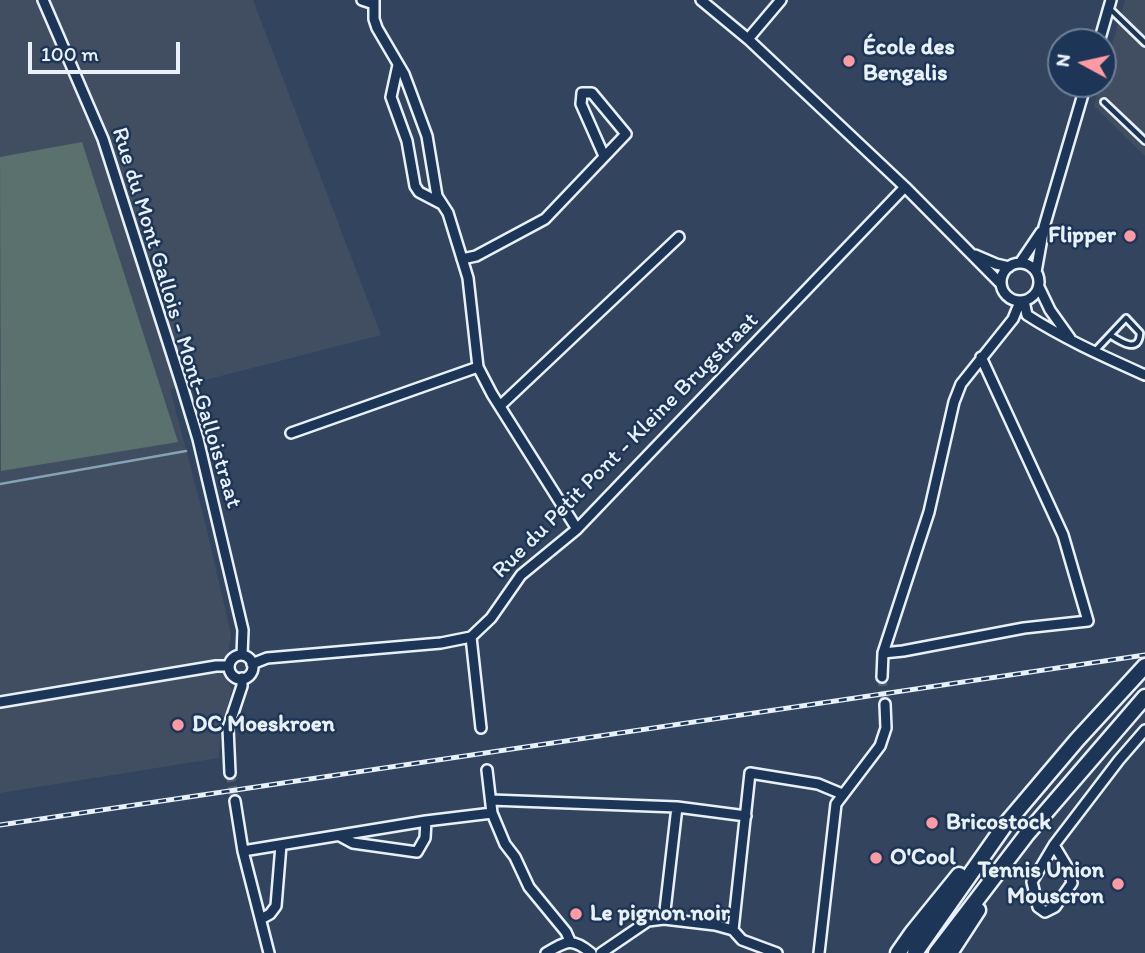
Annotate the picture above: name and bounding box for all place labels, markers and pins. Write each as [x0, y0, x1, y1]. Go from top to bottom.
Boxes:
place label: École des Bengalis [863, 34, 955, 88]
marker: École des Bengalis [841, 53, 857, 69]
place label: Flipper [1048, 222, 1116, 250]
marker: Flipper [1122, 228, 1138, 244]
place label: DC Moeskroen [192, 711, 335, 739]
marker: DC Moeskroen [170, 717, 186, 733]
place label: Bricostock [946, 809, 1051, 837]
marker: Bricostock [924, 815, 940, 831]
place label: O'Cool [890, 844, 956, 872]
marker: O'Cool [868, 850, 884, 866]
place label: Tennis Union Mouscron [978, 857, 1104, 911]
marker: Tennis Union Mouscron [1110, 876, 1126, 892]
place label: Le pignon noir [590, 900, 730, 928]
marker: Le pignon noir [568, 906, 584, 922]

